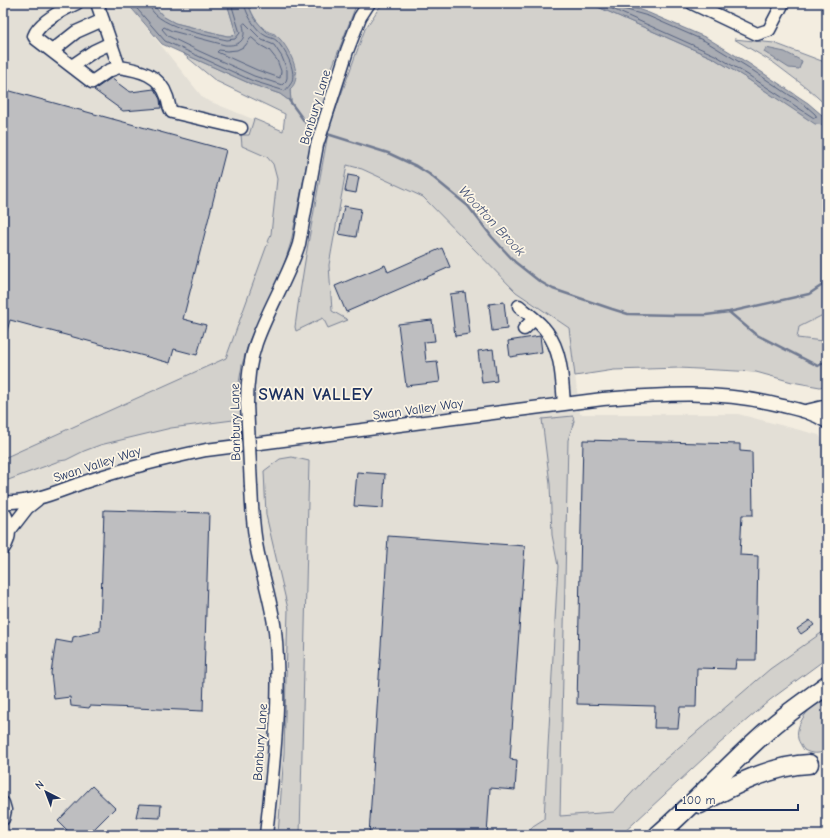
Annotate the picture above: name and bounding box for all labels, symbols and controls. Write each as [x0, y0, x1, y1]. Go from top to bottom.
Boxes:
street label: Banbury Lane [296, 67, 334, 146]
water label: Wootton Brook [455, 182, 529, 260]
street label: Banbury Lane [227, 383, 243, 461]
district label: SWAN VALLEY [259, 385, 373, 404]
street label: Swan Valley Way [372, 395, 464, 423]
street label: Swan Valley Way [51, 443, 143, 485]
street label: Banbury Lane [250, 702, 270, 781]
north arrow [26, 772, 66, 812]
text: N [33, 778, 47, 792]
scale bar [676, 786, 798, 812]
text: 100 m [682, 793, 715, 807]

